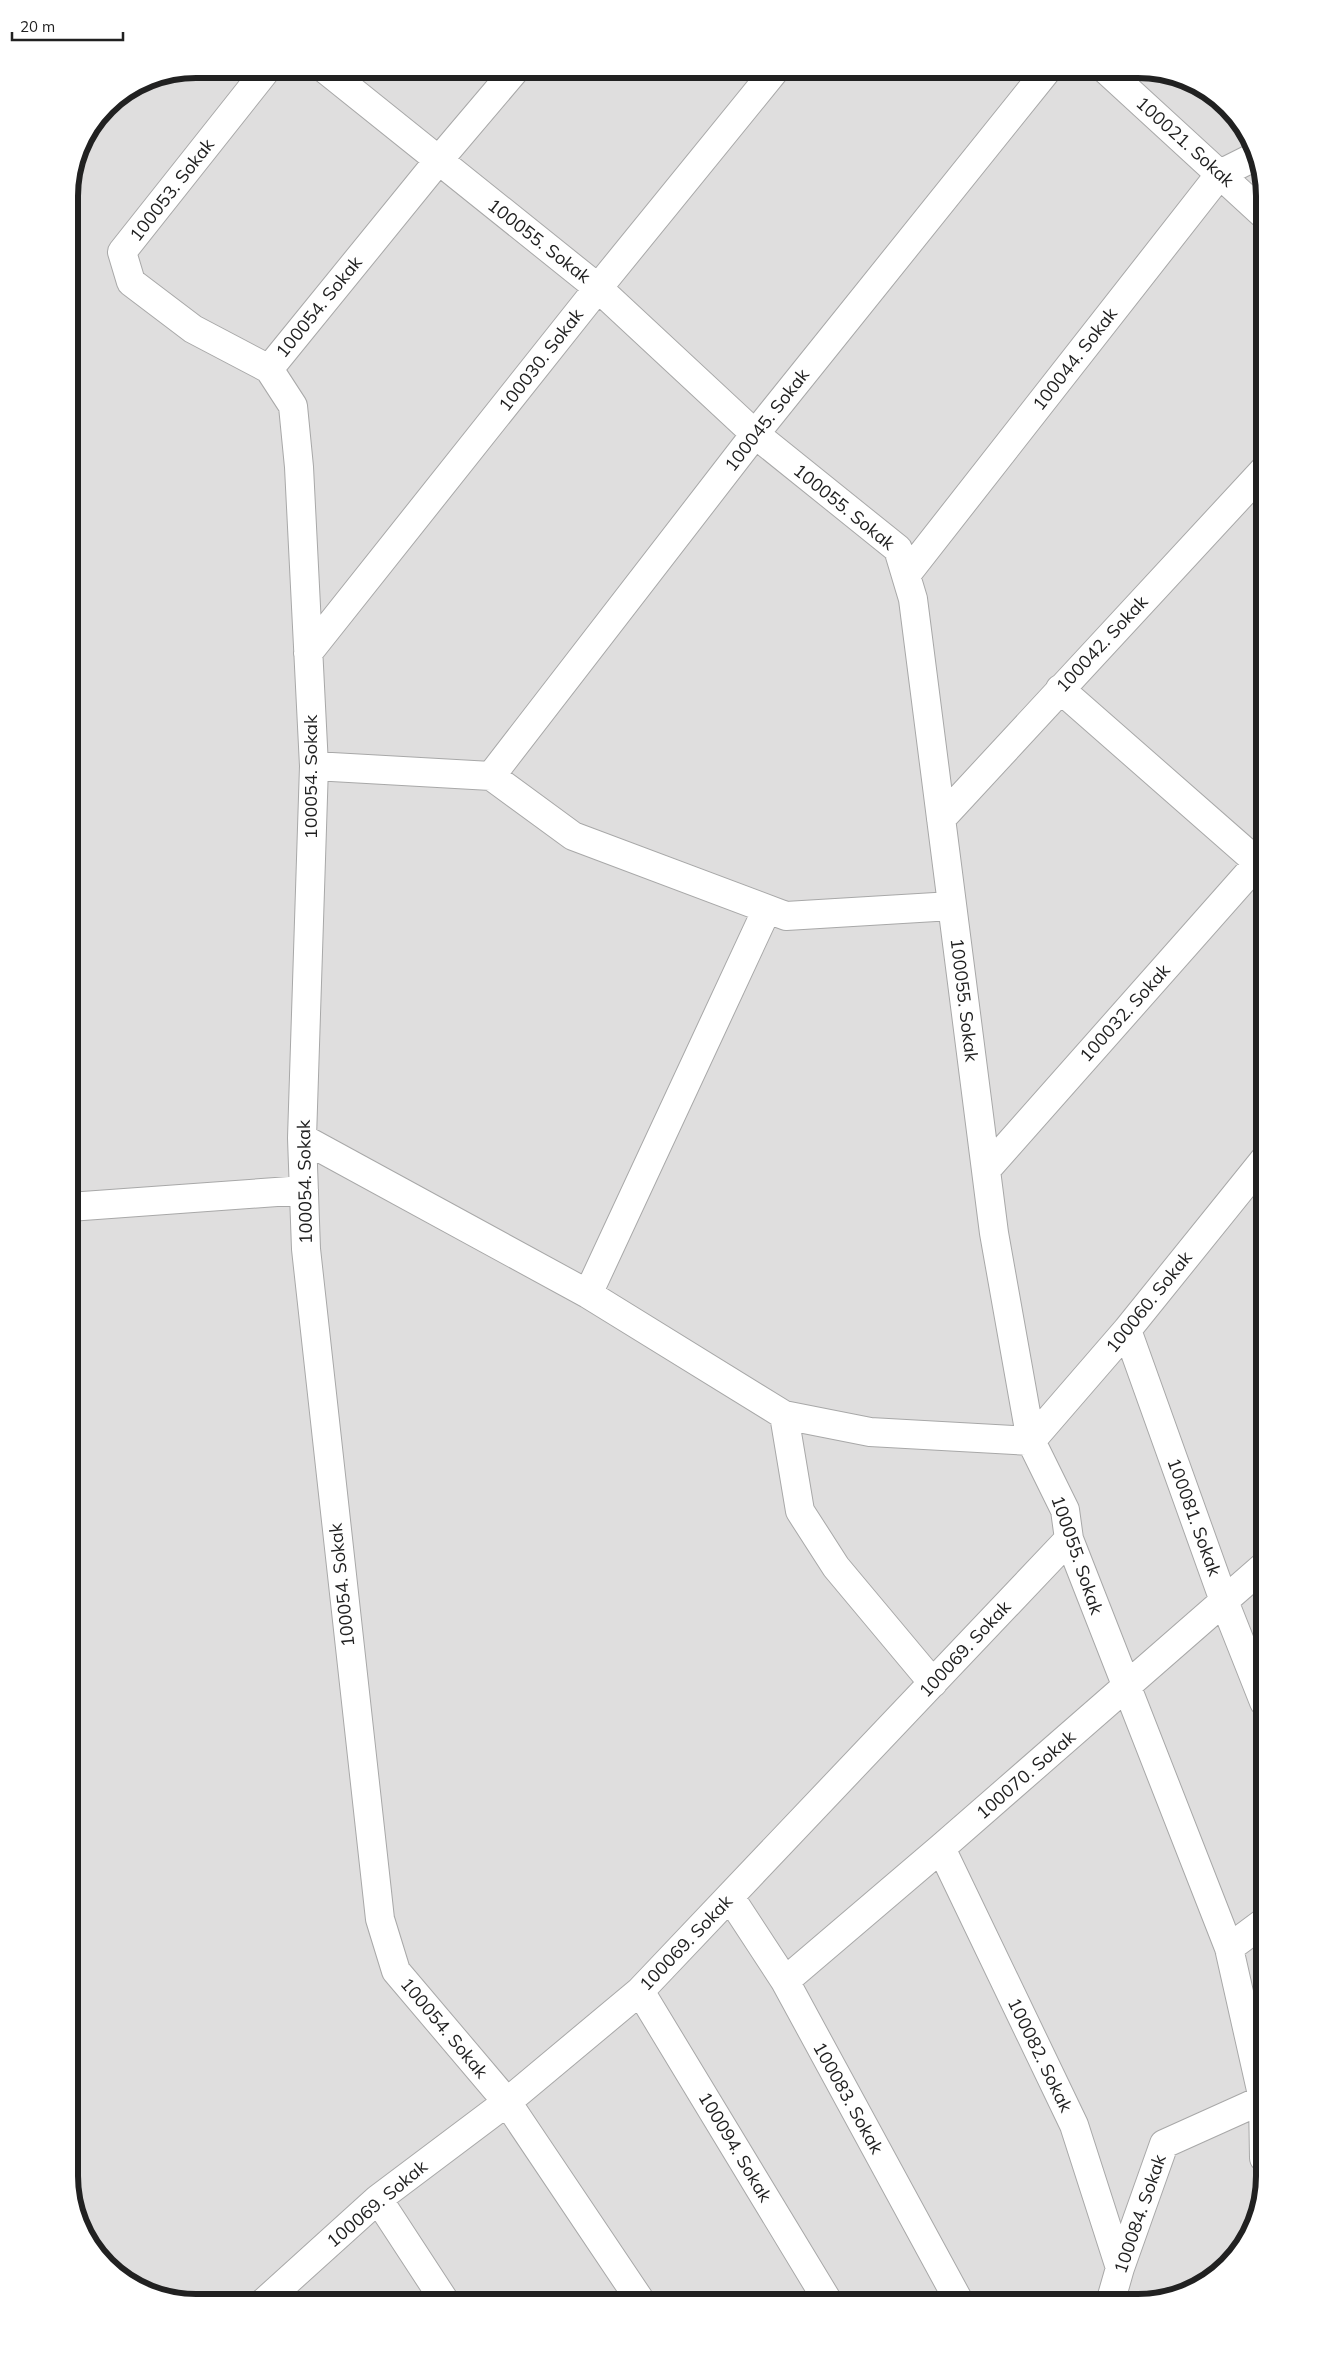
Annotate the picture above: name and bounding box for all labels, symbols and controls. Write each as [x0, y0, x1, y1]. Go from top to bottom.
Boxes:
scale bar [12, 10, 124, 42]
text: 20 m [20, 17, 55, 36]
street label: 100021. Sokak [1131, 91, 1240, 192]
street label: 100053. Sokak [124, 133, 219, 246]
street label: 100055. Sokak [483, 193, 596, 288]
street label: 100054. Sokak [271, 251, 367, 362]
street label: 100044. Sokak [1027, 302, 1122, 415]
street label: 100030. Sokak [493, 303, 588, 416]
street label: 100045. Sokak [719, 363, 814, 476]
street label: 100055. Sokak [789, 459, 900, 555]
street label: 100042. Sokak [1051, 590, 1153, 697]
street label: 100054. Sokak [299, 714, 322, 839]
street label: 100055. Sokak [946, 937, 984, 1064]
street label: 100032. Sokak [1074, 958, 1175, 1067]
street label: 100054. Sokak [292, 1119, 317, 1244]
street label: 100060. Sokak [1101, 1246, 1197, 1357]
street label: 100081. Sokak [1162, 1454, 1227, 1580]
street label: 100055. Sokak [1046, 1492, 1109, 1618]
street label: 100054. Sokak [323, 1521, 359, 1648]
street label: 100069. Sokak [914, 1595, 1016, 1702]
street label: 100070. Sokak [971, 1725, 1081, 1824]
street label: 100069. Sokak [634, 1889, 738, 1995]
street label: 100054. Sokak [396, 1973, 494, 2083]
street label: 100082. Sokak [1003, 1994, 1078, 2116]
street label: 100083. Sokak [808, 2038, 889, 2158]
street label: 100094. Sokak [694, 2088, 778, 2207]
street label: 100084. Sokak [1108, 2151, 1171, 2276]
street label: 100069. Sokak [322, 2154, 432, 2252]

